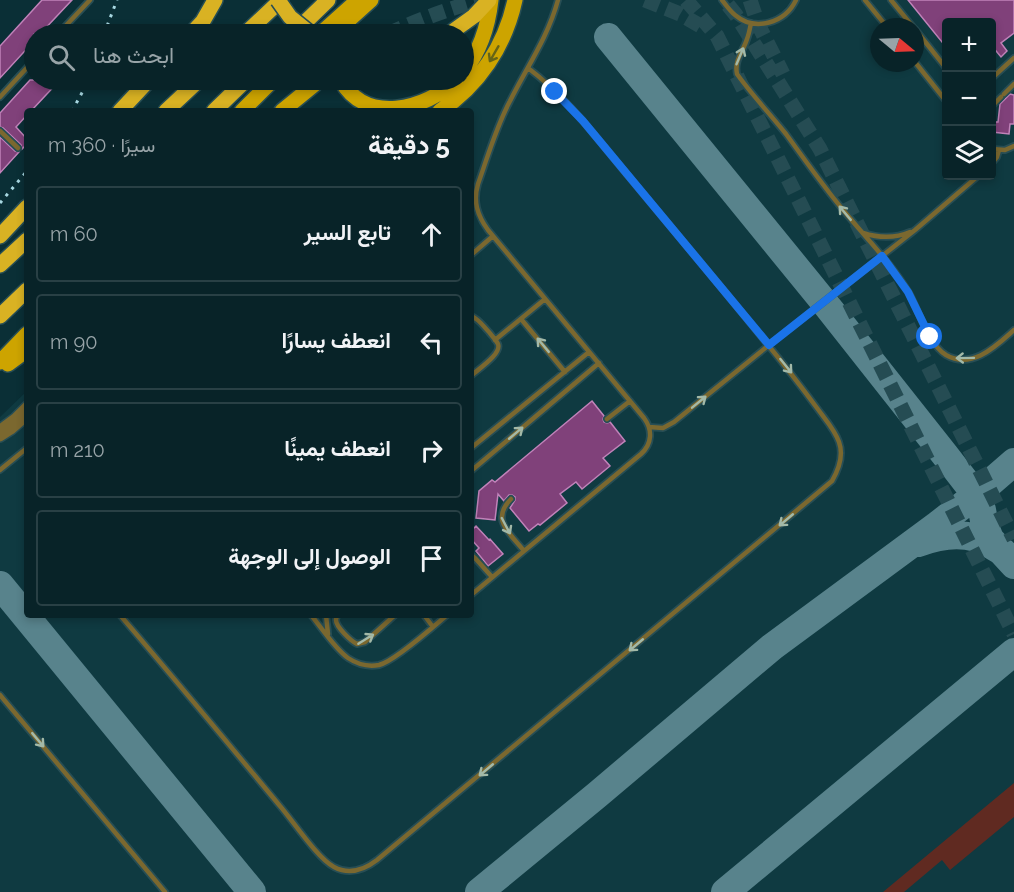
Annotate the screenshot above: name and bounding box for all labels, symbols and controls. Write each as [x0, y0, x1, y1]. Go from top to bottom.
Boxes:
north arrow [870, 18, 924, 72]
map controls [942, 18, 996, 180]
button: + [942, 18, 996, 72]
search box [24, 24, 474, 90]
icon: search [45, 41, 78, 74]
text: ابحث هنا [93, 42, 174, 68]
one-way arrow [487, 45, 499, 62]
one-way arrow [735, 47, 746, 65]
button: − [942, 72, 996, 126]
route end [541, 78, 567, 104]
button: layers [942, 126, 996, 180]
text: 5 دقيقة [368, 130, 450, 160]
text: سيرًا · 360 m [48, 133, 155, 157]
one-way arrow [839, 205, 852, 221]
icon: ahead [415, 218, 448, 251]
text: تابع السير [304, 219, 391, 245]
text: 60 m [50, 222, 98, 246]
route start [916, 323, 942, 349]
icon: left [415, 326, 448, 359]
text: انعطف يسارًا [282, 327, 391, 353]
text: 90 m [50, 330, 97, 354]
one-way arrow [536, 338, 550, 353]
one-way arrow [956, 352, 975, 364]
one-way arrow [779, 358, 792, 374]
one-way arrow [691, 395, 707, 408]
one-way arrow [508, 427, 524, 440]
icon: right [415, 434, 448, 467]
text: انعطف يمينًا [284, 435, 391, 461]
text: 210 m [50, 438, 105, 462]
one-way arrow [778, 513, 794, 526]
one-way arrow [500, 517, 512, 534]
icon: arrive [415, 542, 448, 575]
text: الوصول إلى الوجهة [228, 543, 391, 569]
one-way arrow [357, 632, 374, 644]
one-way arrow [629, 638, 644, 652]
one-way arrow [31, 732, 44, 748]
one-way arrow [478, 763, 494, 776]

